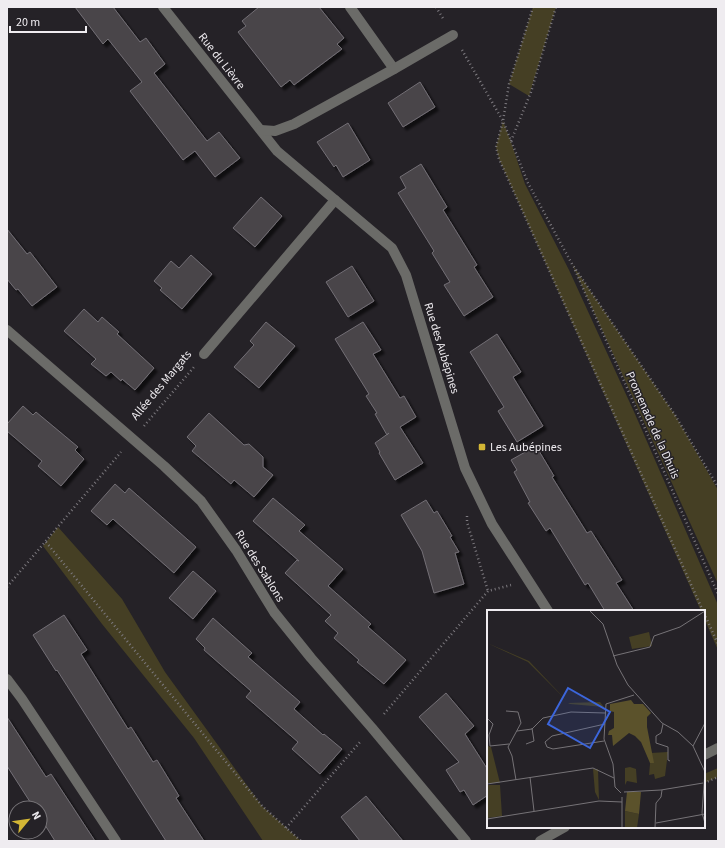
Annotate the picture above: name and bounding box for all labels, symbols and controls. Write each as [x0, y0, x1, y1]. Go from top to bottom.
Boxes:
scale bar [10, 8, 86, 34]
text: 20 m [16, 14, 40, 31]
street label: Rue du Lièvre [194, 29, 249, 93]
street label: Rue des Aubépines [420, 300, 463, 396]
street label: Allée des Margats [127, 347, 196, 424]
street label: Promenade de la Dhuis [621, 369, 684, 482]
place label: Les Aubépines [490, 439, 562, 456]
marker: Les Aubépines [477, 442, 487, 452]
street label: Rue des Sablons [231, 527, 289, 606]
inset map [487, 610, 705, 828]
north arrow [8, 800, 48, 840]
text: N [28, 809, 45, 822]

